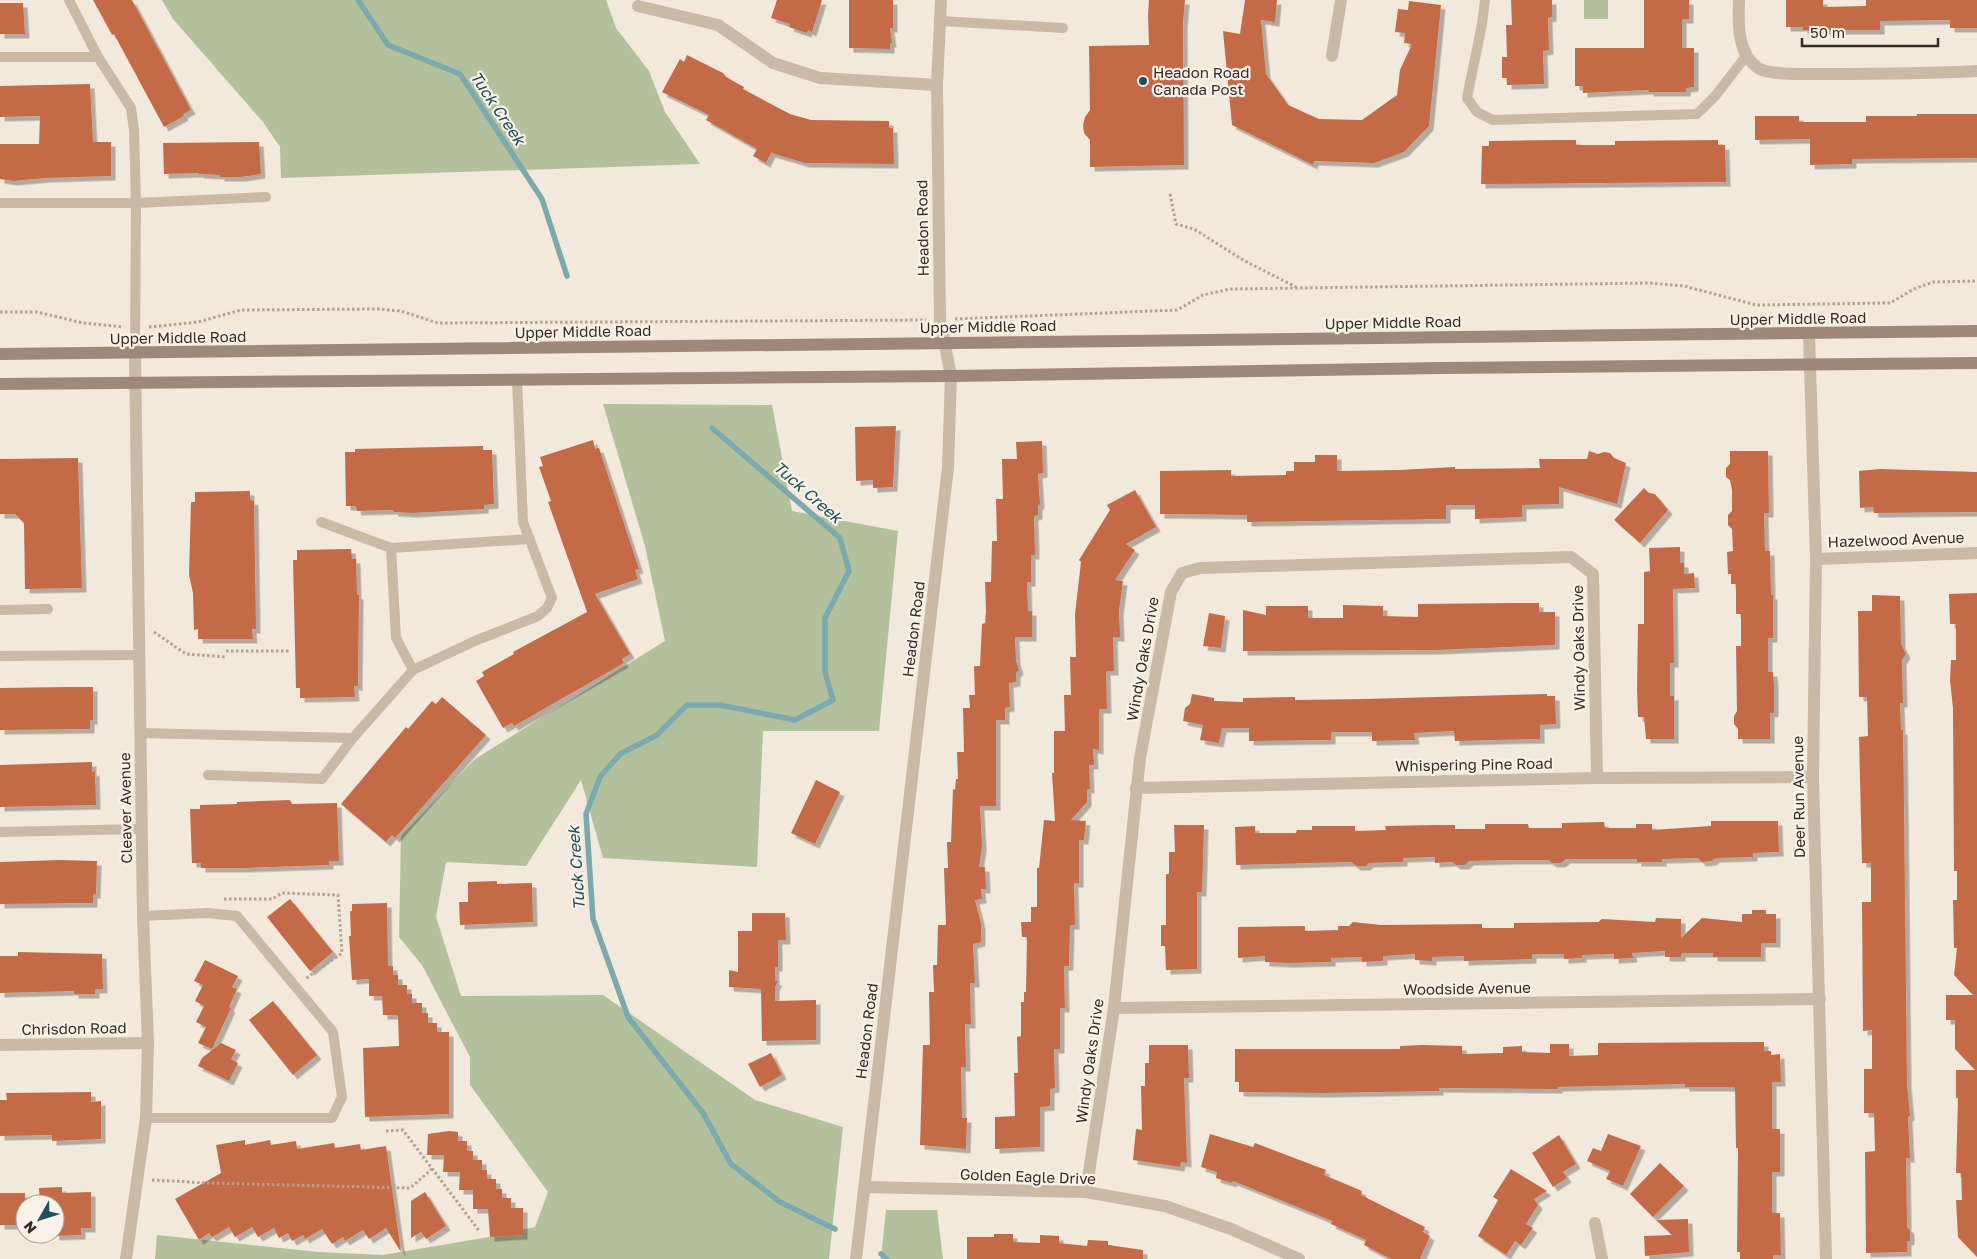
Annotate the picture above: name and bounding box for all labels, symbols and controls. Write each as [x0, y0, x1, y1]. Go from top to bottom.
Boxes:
scale bar [1802, 15, 1938, 47]
text: 50 m [1810, 23, 1845, 41]
place label: Headon Road Canada Post [1153, 63, 1250, 98]
water label: Tuck Creek [466, 67, 531, 150]
marker: Headon Road Canada Post [1137, 75, 1149, 87]
street label: Headon Road [912, 180, 932, 276]
street label: Upper Middle Road [1729, 308, 1867, 328]
street label: Upper Middle Road [1324, 312, 1462, 332]
street label: Upper Middle Road [919, 316, 1057, 336]
street label: Upper Middle Road [514, 321, 652, 341]
street label: Upper Middle Road [109, 327, 247, 347]
water label: Tuck Creek [770, 457, 848, 529]
street label: Hazelwood Avenue [1827, 528, 1965, 550]
street label: Headon Road [898, 580, 928, 678]
street label: Windy Oaks Drive [1568, 585, 1588, 711]
street label: Windy Oaks Drive [1122, 595, 1162, 723]
street label: Deer Run Avenue [1788, 735, 1808, 858]
street label: Cleaver Avenue [115, 752, 135, 864]
street label: Whispering Pine Road [1395, 754, 1553, 774]
water label: Tuck Creek [563, 823, 589, 911]
street label: Woodside Avenue [1403, 978, 1531, 998]
street label: Headon Road [851, 982, 881, 1080]
street label: Windy Oaks Drive [1071, 997, 1107, 1125]
street label: Chrisdon Road [21, 1018, 127, 1038]
street label: Golden Eagle Drive [960, 1165, 1097, 1187]
north arrow [15, 1194, 65, 1244]
text: N [20, 1218, 39, 1237]

